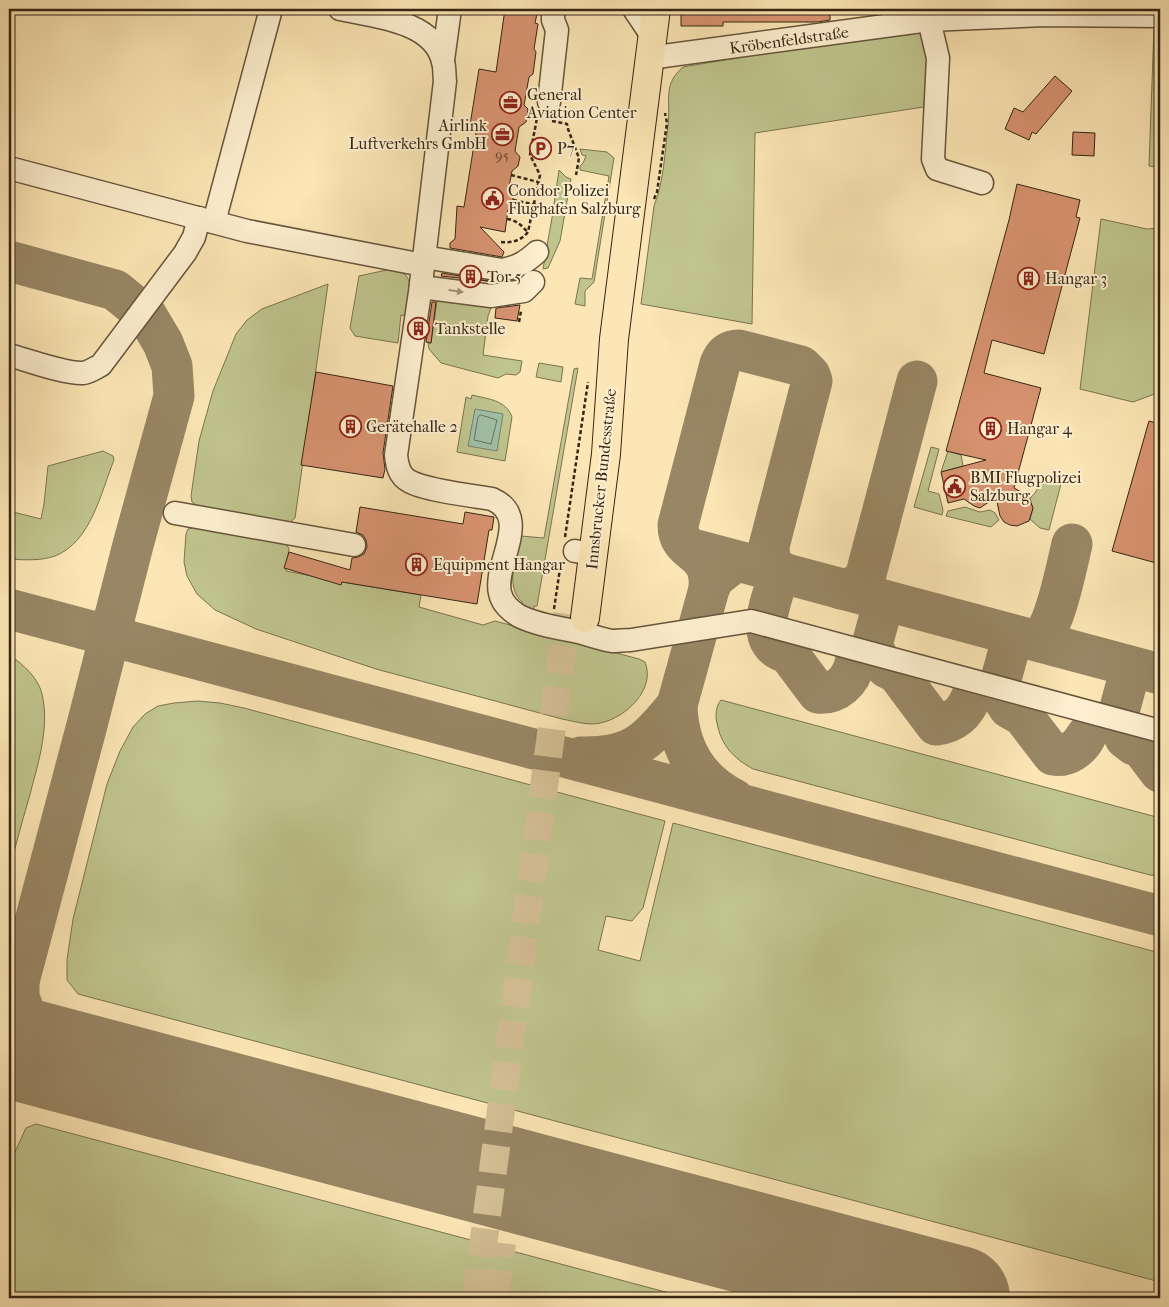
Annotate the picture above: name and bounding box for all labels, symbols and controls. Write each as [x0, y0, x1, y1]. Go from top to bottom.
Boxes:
street label: Kröbenfeldstraße [728, 22, 850, 58]
place label: General Aviation Center [526, 85, 637, 122]
office icon: General Aviation Center [499, 91, 523, 115]
place label: Airlink Luftverkehrs GmbH [349, 116, 488, 153]
office icon: Airlink Luftverkehrs GmbH [491, 122, 515, 146]
parking icon: P7 [529, 136, 553, 160]
place label: P7 [557, 139, 575, 158]
house number: 95 [495, 147, 509, 164]
place label: Condor Polizei Flughafen Salzburg [508, 181, 641, 218]
public building icon: Condor Polizei Flughafen Salzburg [480, 187, 504, 211]
building icon: Tor 5 [459, 264, 483, 288]
building icon: Hangar 3 [1017, 266, 1041, 290]
place label: Tor 5 [487, 267, 522, 286]
place label: Hangar 3 [1045, 269, 1107, 288]
one-way arrow [448, 288, 464, 296]
building icon: Tankstelle [407, 316, 431, 340]
place label: Tankstelle [435, 319, 506, 338]
street label: Innsbrucker Bundesstraße [582, 388, 620, 570]
building icon: Gerätehalle 2 [338, 414, 362, 438]
building icon: Hangar 4 [979, 416, 1003, 440]
place label: Gerätehalle 2 [366, 417, 458, 436]
place label: Hangar 4 [1007, 419, 1073, 438]
place label: BMI Flugpolizei Salzburg [970, 468, 1082, 505]
public building icon: BMI Flugpolizei Salzburg [942, 474, 966, 498]
building icon: Equipment Hangar [405, 552, 429, 576]
place label: Equipment Hangar [433, 555, 565, 574]

